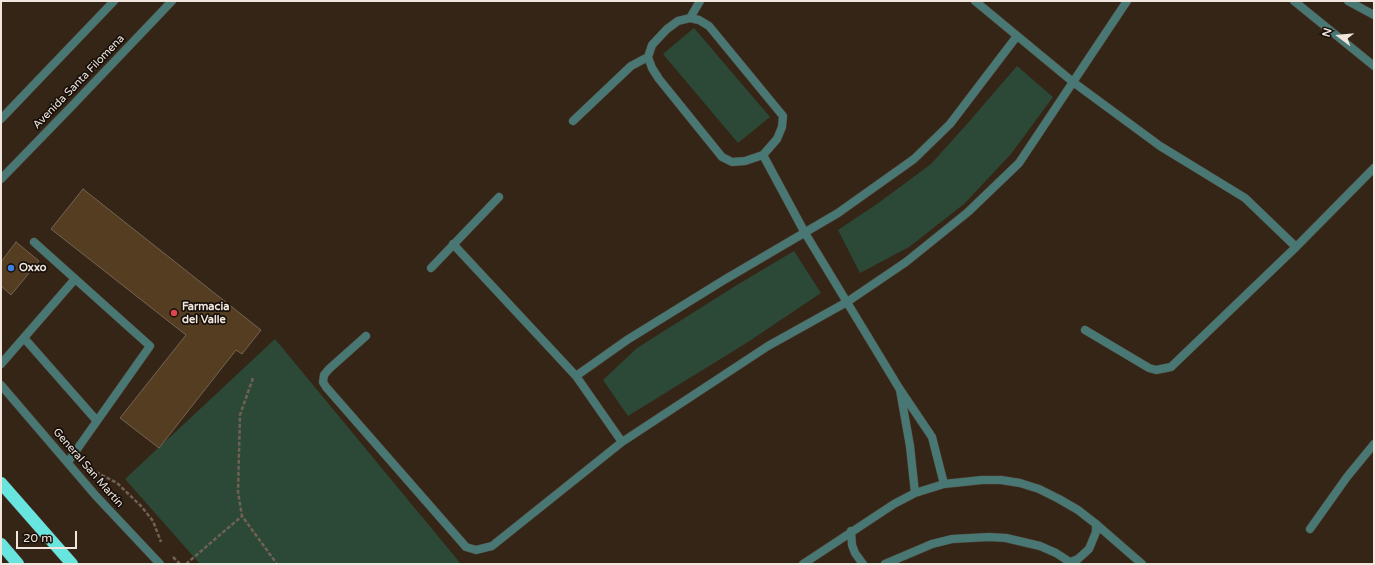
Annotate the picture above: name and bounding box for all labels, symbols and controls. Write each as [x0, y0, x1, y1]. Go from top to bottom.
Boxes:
north arrow [1319, 16, 1359, 56]
text: N [1320, 27, 1334, 39]
street label: Avenida Santa Filomena [31, 32, 127, 132]
place label: Oxxo [19, 261, 46, 275]
marker: Oxxo [6, 263, 16, 273]
place label: Farmacia del Valle [182, 300, 229, 326]
marker: Farmacia del Valle [169, 308, 179, 318]
street label: General San Martín [50, 426, 126, 510]
scale bar [18, 523, 79, 549]
text: 20 m [23, 531, 52, 545]

